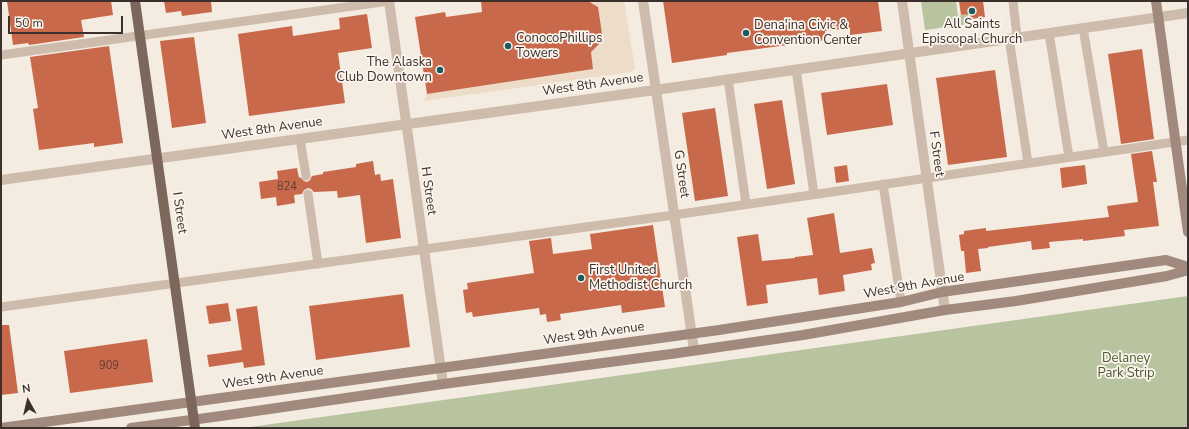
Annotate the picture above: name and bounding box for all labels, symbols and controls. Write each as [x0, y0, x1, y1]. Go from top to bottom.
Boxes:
marker: All Saints Episcopal Church [967, 6, 977, 16]
scale bar [10, 8, 125, 34]
text: 50 m [15, 15, 43, 31]
place label: All Saints Episcopal Church [922, 17, 1022, 48]
place label: Dena'ina Civic & Convention Center [754, 18, 862, 49]
marker: Dena'ina Civic & Convention Center [741, 28, 751, 38]
place label: ConocoPhillips Towers [516, 31, 602, 62]
marker: ConocoPhillips Towers [503, 41, 513, 51]
place label: The Alaska Club Downtown [336, 55, 432, 86]
marker: The Alaska Club Downtown [435, 65, 445, 75]
street label: West 8th Avenue [541, 70, 645, 100]
street label: West 8th Avenue [220, 114, 324, 144]
street label: F Street [925, 130, 947, 178]
street label: G Street [670, 149, 692, 199]
street label: H Street [417, 166, 439, 216]
house number: 824 [277, 180, 297, 194]
street label: I Street [168, 191, 190, 235]
place label: First United Methodist Church [589, 263, 692, 294]
street label: West 9th Avenue [862, 269, 966, 303]
marker: First United Methodist Church [576, 273, 586, 283]
street label: West 9th Avenue [542, 319, 646, 349]
park label: Delaney Park Strip [1097, 351, 1155, 382]
house number: 909 [99, 359, 119, 373]
street label: West 9th Avenue [221, 363, 325, 393]
north arrow [8, 381, 48, 421]
text: N [21, 381, 31, 397]

